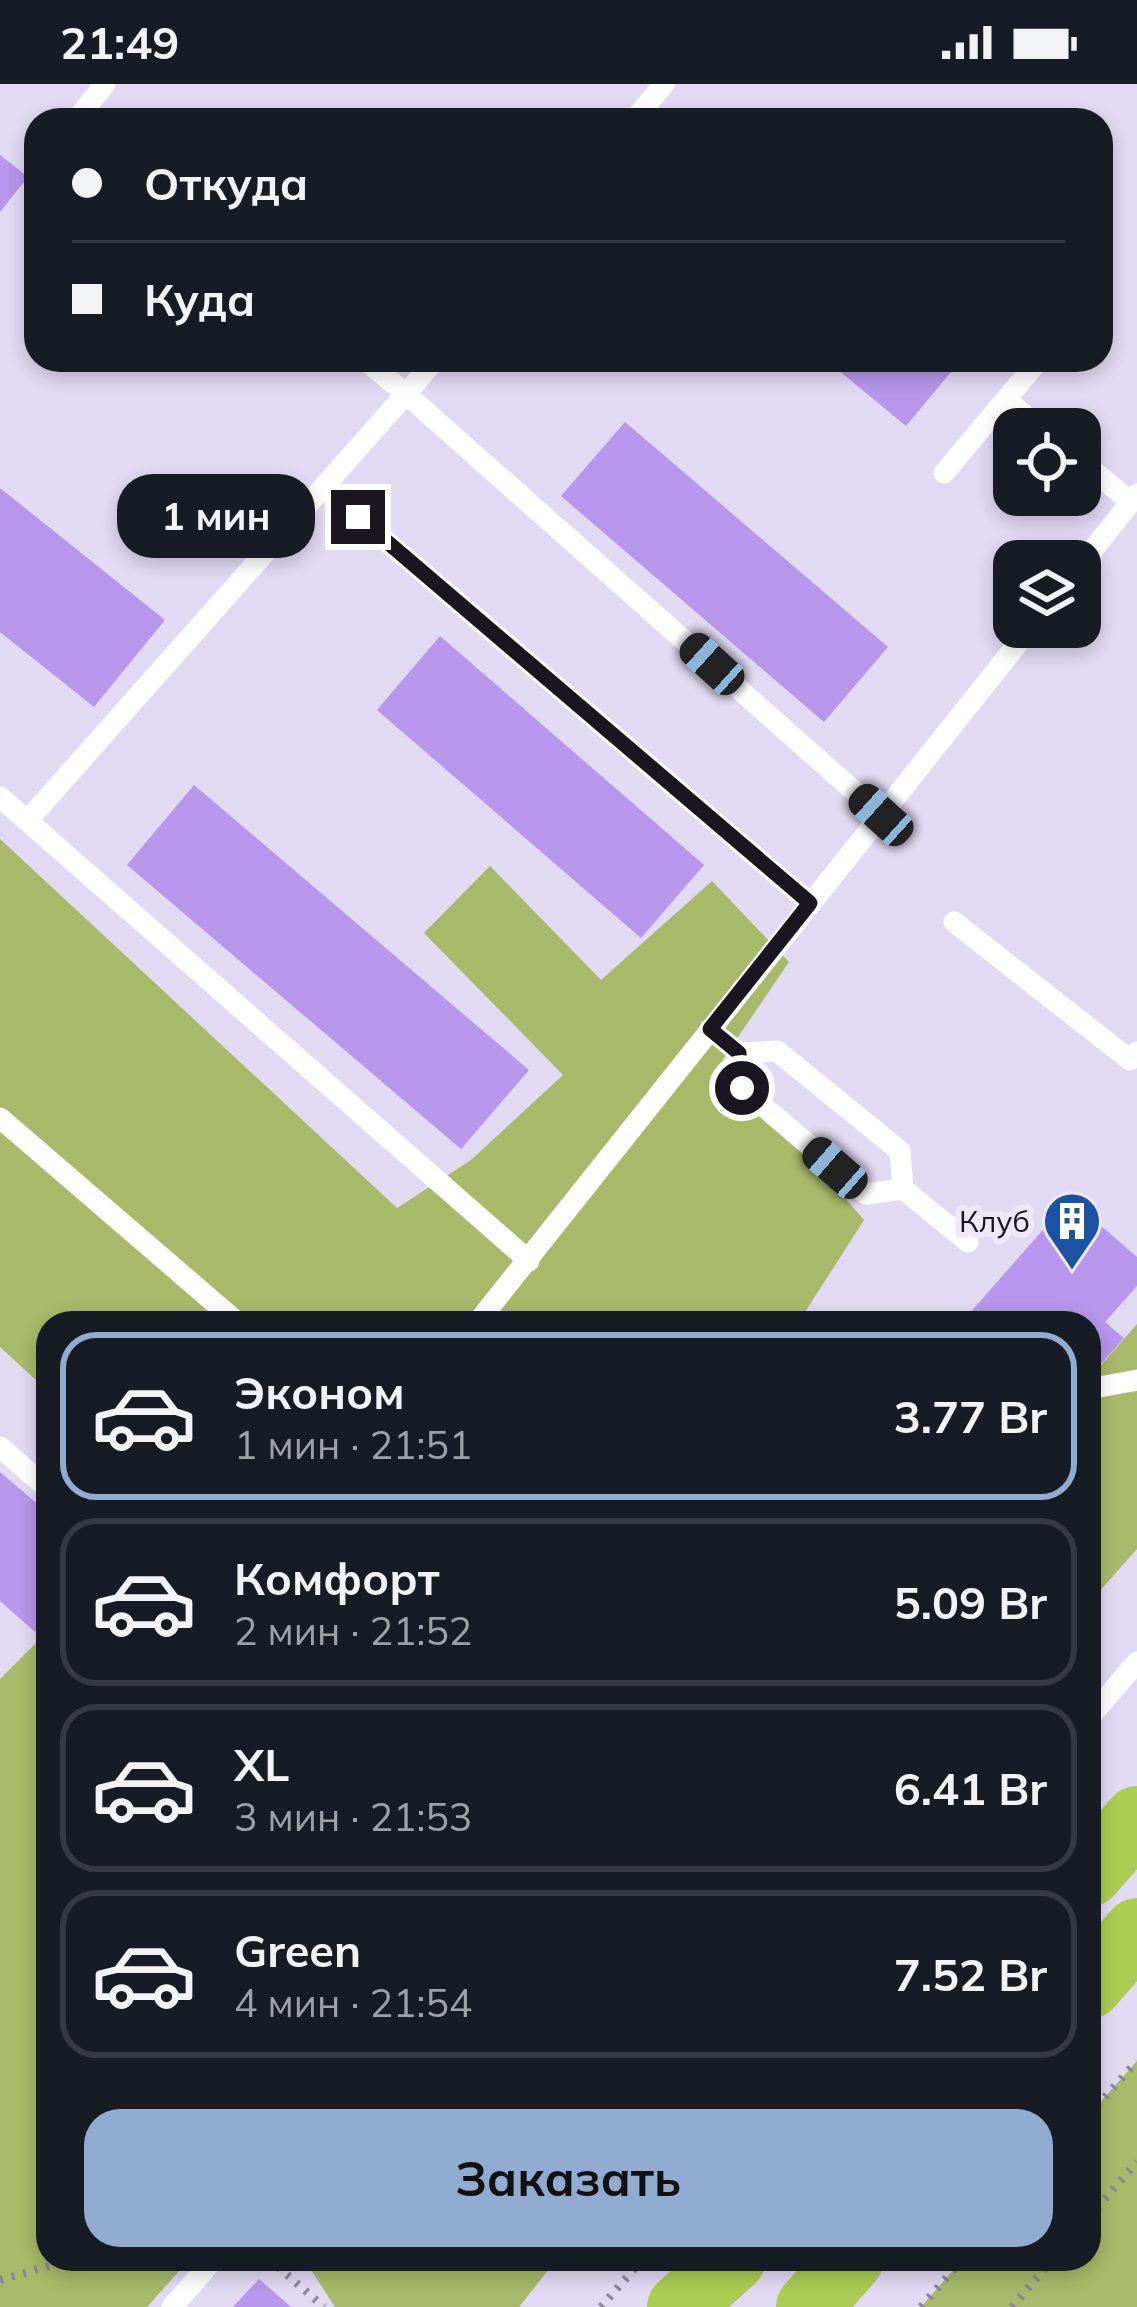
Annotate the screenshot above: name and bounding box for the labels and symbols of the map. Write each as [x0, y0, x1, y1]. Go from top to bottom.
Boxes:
callout: 1 мин [118, 475, 316, 559]
route end [331, 490, 385, 544]
car [673, 627, 751, 701]
car [842, 778, 920, 852]
route start [715, 1061, 769, 1115]
car [796, 1131, 874, 1205]
building icon: Клуб [1041, 1190, 1103, 1272]
place label: Клуб [959, 1202, 1030, 1240]

